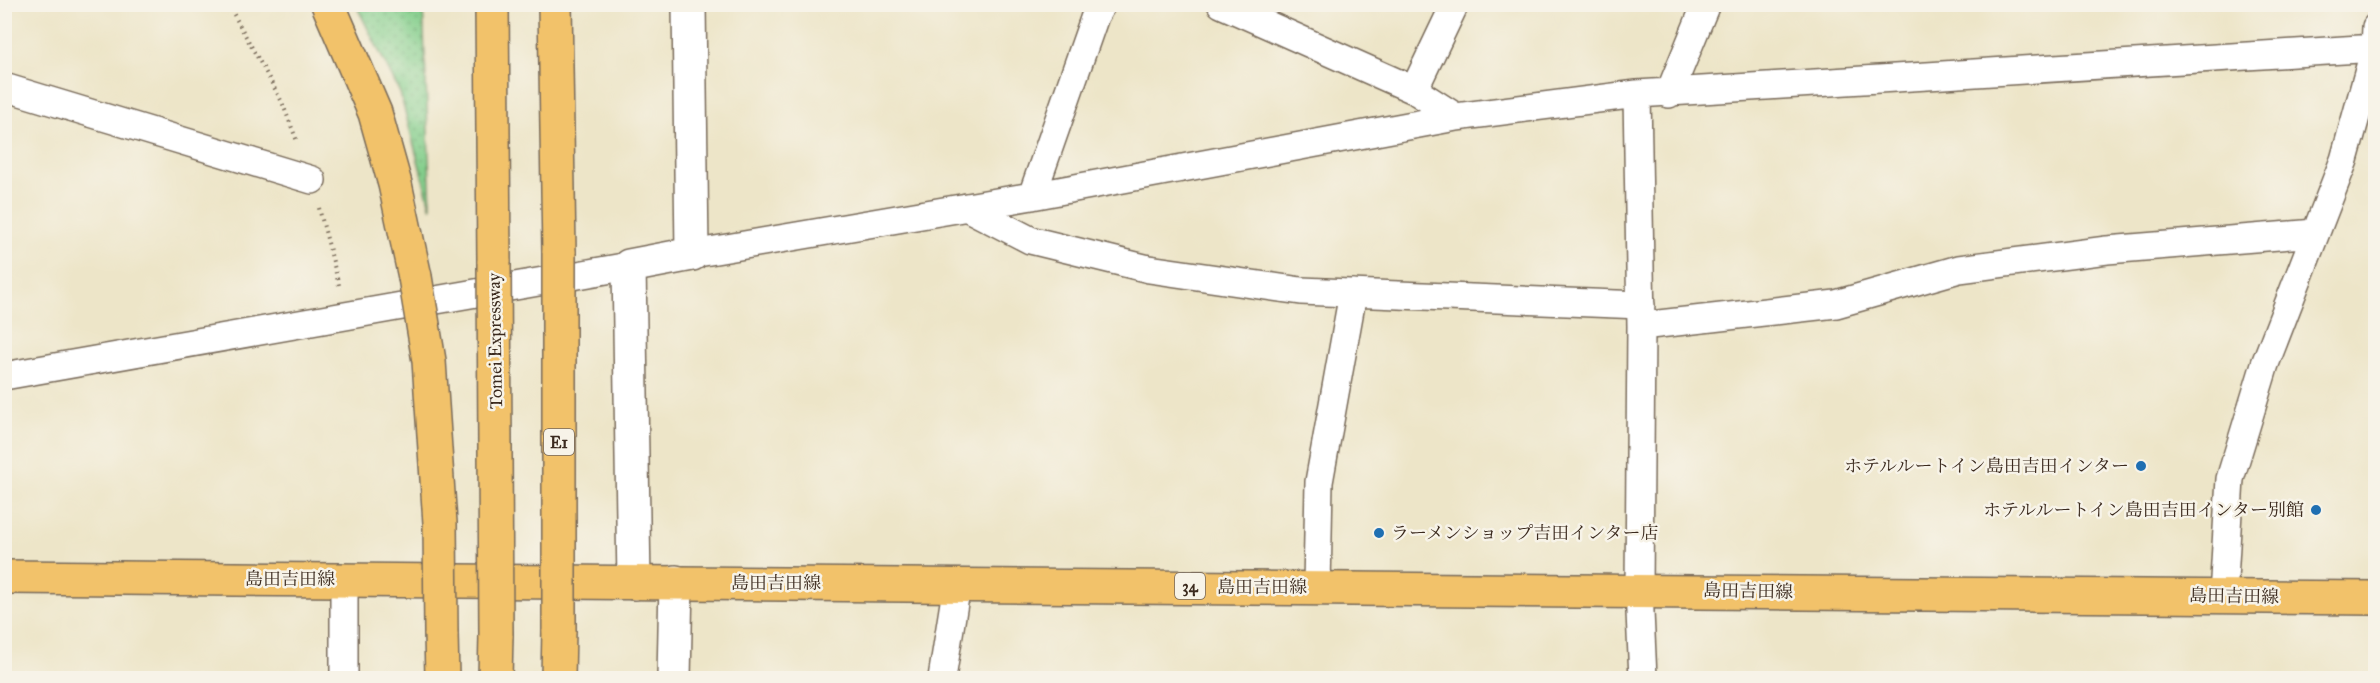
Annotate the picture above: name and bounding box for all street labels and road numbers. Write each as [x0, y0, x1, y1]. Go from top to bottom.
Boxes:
street label: Tomei Expressway [483, 272, 507, 409]
road number: E1 [544, 429, 574, 455]
street label: 島田吉田線 [245, 568, 335, 590]
street label: 島田吉田線 [731, 572, 821, 594]
road number: 34 [1175, 573, 1205, 599]
street label: 島田吉田線 [1217, 576, 1307, 598]
street label: 島田吉田線 [1703, 579, 1793, 603]
street label: 島田吉田線 [2189, 584, 2279, 608]

